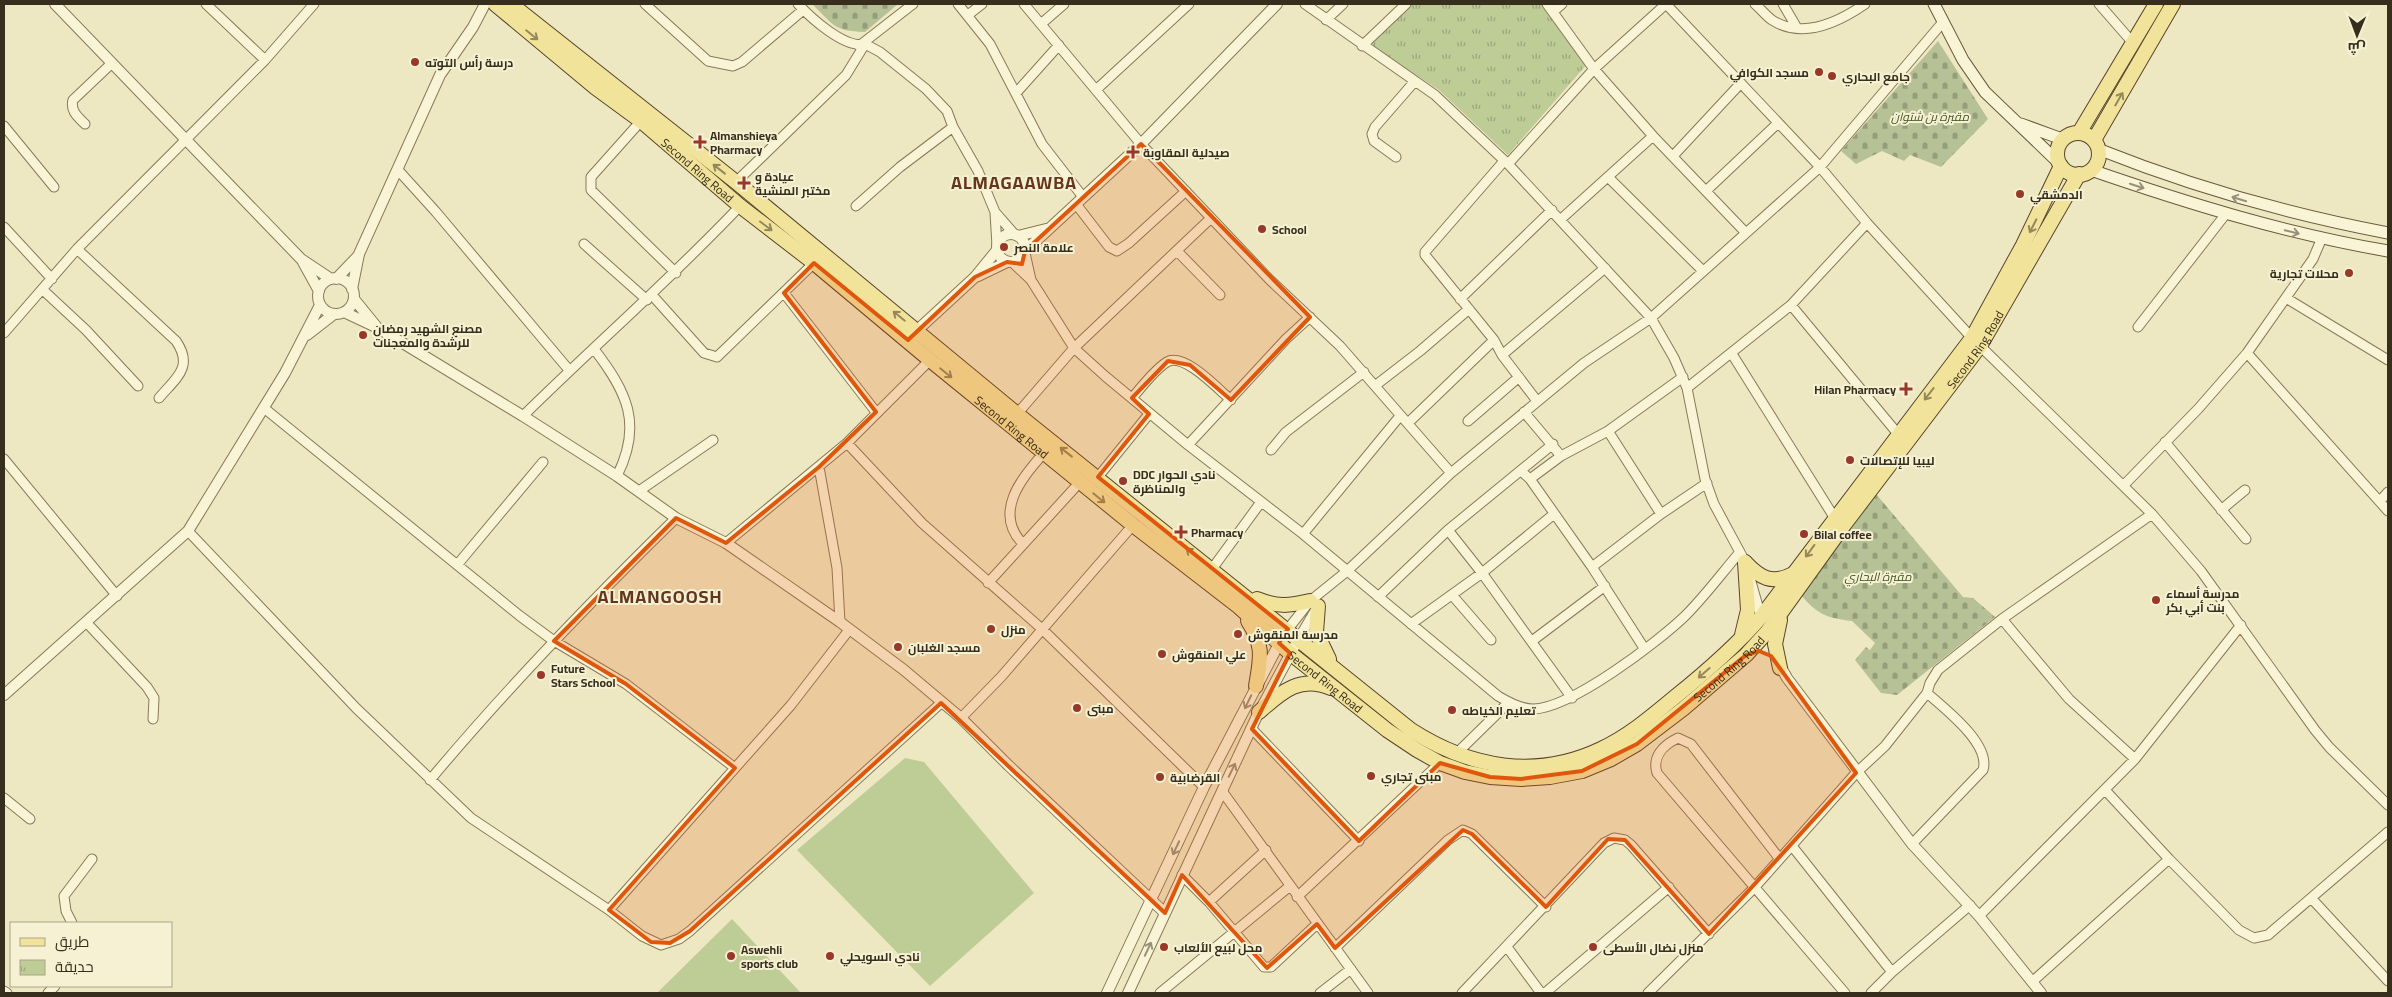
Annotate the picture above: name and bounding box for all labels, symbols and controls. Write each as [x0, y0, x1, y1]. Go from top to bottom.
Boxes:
north arrow [2332, 10, 2382, 60]
one-way arrow [525, 29, 538, 40]
text: ش [2348, 35, 2366, 61]
place label: درسة رأس التوته [425, 51, 513, 74]
marker: درسة رأس التوته [409, 56, 421, 68]
place label: مسجد الكوافي [1730, 61, 1809, 84]
place label: جامع البحاري [1842, 65, 1910, 88]
marker: مسجد الكوافي [1813, 66, 1825, 78]
marker: جامع البحاري [1826, 70, 1838, 82]
one-way arrow [2114, 91, 2124, 106]
park label: مقبرة بن شتوان [1891, 105, 1969, 128]
place label: Almanshieya Pharmacy [710, 124, 778, 161]
street label: Second Ring Road [656, 131, 740, 208]
marker: Almanshieya Pharmacy [694, 136, 706, 148]
place label: صيدلية المقاوبة [1143, 141, 1230, 164]
marker: صيدلية المقاوبة [1127, 146, 1139, 158]
one-way arrow [712, 164, 726, 174]
place label: عيادة و مختبر المنشية [755, 165, 830, 202]
district label: ALMAGAAWBA [951, 166, 1077, 199]
marker: عيادة و مختبر المنشية [737, 176, 751, 190]
one-way arrow [2128, 182, 2144, 191]
place label: الدمشقي [2030, 183, 2083, 206]
marker: الدمشقي [2014, 188, 2026, 200]
one-way arrow [2231, 193, 2247, 203]
place label: School [1272, 218, 1307, 241]
one-way arrow [2028, 218, 2037, 233]
one-way arrow [759, 221, 773, 231]
marker: School [1256, 223, 1268, 235]
one-way arrow [2284, 228, 2300, 238]
place label: علامة النصر [1013, 236, 1074, 259]
marker: علامة النصر [998, 241, 1010, 253]
place label: محلات تجارية [2270, 262, 2339, 285]
marker: محلات تجارية [2343, 267, 2355, 279]
street label: Second Ring Road [1940, 306, 2010, 394]
one-way arrow [892, 311, 905, 322]
place label: مصنع الشهيد رمضان للرشدة والمعجنات [373, 317, 482, 354]
marker: مصنع الشهيد رمضان للرشدة والمعجنات [357, 329, 369, 341]
one-way arrow [939, 368, 952, 379]
place label: Hilan Pharmacy [1814, 378, 1896, 401]
marker: Hilan Pharmacy [1900, 383, 1912, 395]
one-way arrow [1924, 387, 1935, 400]
street label: Second Ring Road [969, 389, 1055, 464]
one-way arrow [1059, 446, 1072, 457]
place label: ليبيا للإتصالات [1860, 449, 1934, 472]
marker: ليبيا للإتصالات [1844, 454, 1856, 466]
place label: DDC نادي الحوار والمناظرة [1133, 463, 1216, 500]
marker: DDC نادي الحوار والمناظرة [1117, 475, 1129, 487]
one-way arrow [1093, 492, 1106, 503]
place label: Pharmacy [1191, 521, 1243, 544]
place label: Bilal coffee [1814, 523, 1872, 546]
marker: Pharmacy [1175, 526, 1187, 538]
marker: Bilal coffee [1798, 528, 1810, 540]
one-way arrow [1805, 544, 1815, 558]
one-way arrow [1186, 548, 1199, 559]
park label: مقبرة البحاري [1845, 565, 1912, 588]
district label: ALMANGOOSH [597, 580, 723, 613]
place label: مدرسة أسماء بنت أبي بكر [2165, 582, 2239, 619]
marker: مدرسة أسماء بنت أبي بكر [2150, 594, 2162, 606]
place label: منزل [1001, 618, 1026, 641]
marker: منزل [985, 623, 997, 635]
place label: مدرسة المنقوش [1248, 623, 1338, 646]
marker: مدرسة المنقوش [1232, 628, 1244, 640]
street label: Second Ring Road [1687, 630, 1770, 708]
place label: مسجد الغلبان [908, 636, 980, 659]
marker: مسجد الغلبان [892, 641, 904, 653]
place label: علي المنقوش [1172, 643, 1246, 666]
street label: Second Ring Road [1283, 644, 1368, 719]
marker: علي المنقوش [1156, 648, 1168, 660]
place label: Future Stars School [551, 657, 615, 694]
one-way arrow [1697, 668, 1710, 679]
marker: Future Stars School [535, 669, 547, 681]
one-way arrow [1242, 694, 1252, 709]
place label: مبنى [1087, 697, 1114, 720]
place label: تعليم الخياطه [1462, 699, 1536, 722]
marker: مبنى [1071, 702, 1083, 714]
marker: تعليم الخياطه [1446, 704, 1458, 716]
one-way arrow [1228, 763, 1238, 778]
place label: مبنى تجاري [1381, 765, 1442, 788]
place label: القرضابية [1170, 766, 1220, 789]
marker: مبنى تجاري [1365, 770, 1377, 782]
marker: القرضابية [1154, 771, 1166, 783]
one-way arrow [1170, 840, 1180, 855]
legend [10, 922, 172, 987]
text: طريق [55, 927, 89, 956]
place label: محل لبيع الألعاب [1174, 936, 1262, 959]
place label: منزل نضال الأسطى [1603, 936, 1704, 959]
place label: Aswehli sports club [741, 938, 799, 975]
marker: محل لبيع الألعاب [1158, 941, 1170, 953]
marker: منزل نضال الأسطى [1587, 941, 1599, 953]
one-way arrow [1144, 942, 1154, 957]
place label: نادي السويحلي [840, 945, 920, 968]
marker: Aswehli sports club [725, 950, 737, 962]
marker: نادي السويحلي [824, 950, 836, 962]
text: حديقة [55, 952, 94, 981]

